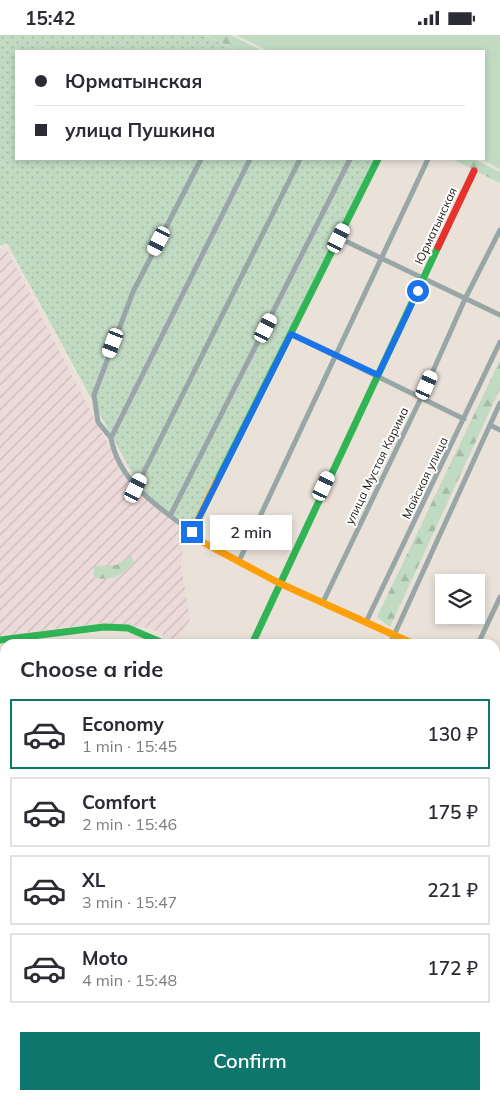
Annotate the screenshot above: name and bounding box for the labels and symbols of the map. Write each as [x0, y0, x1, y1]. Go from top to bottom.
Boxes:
street label: Юрматынская [411, 185, 460, 267]
car [325, 221, 352, 255]
car [145, 224, 172, 258]
route start [407, 280, 429, 302]
car [252, 311, 279, 345]
car [100, 326, 125, 360]
car [414, 368, 439, 402]
street label: улица Мустая Карима [342, 405, 411, 527]
street label: Майская улица [398, 434, 451, 521]
car [310, 469, 337, 503]
car [122, 471, 149, 505]
callout: 2 min [210, 515, 292, 549]
route end [181, 521, 203, 543]

